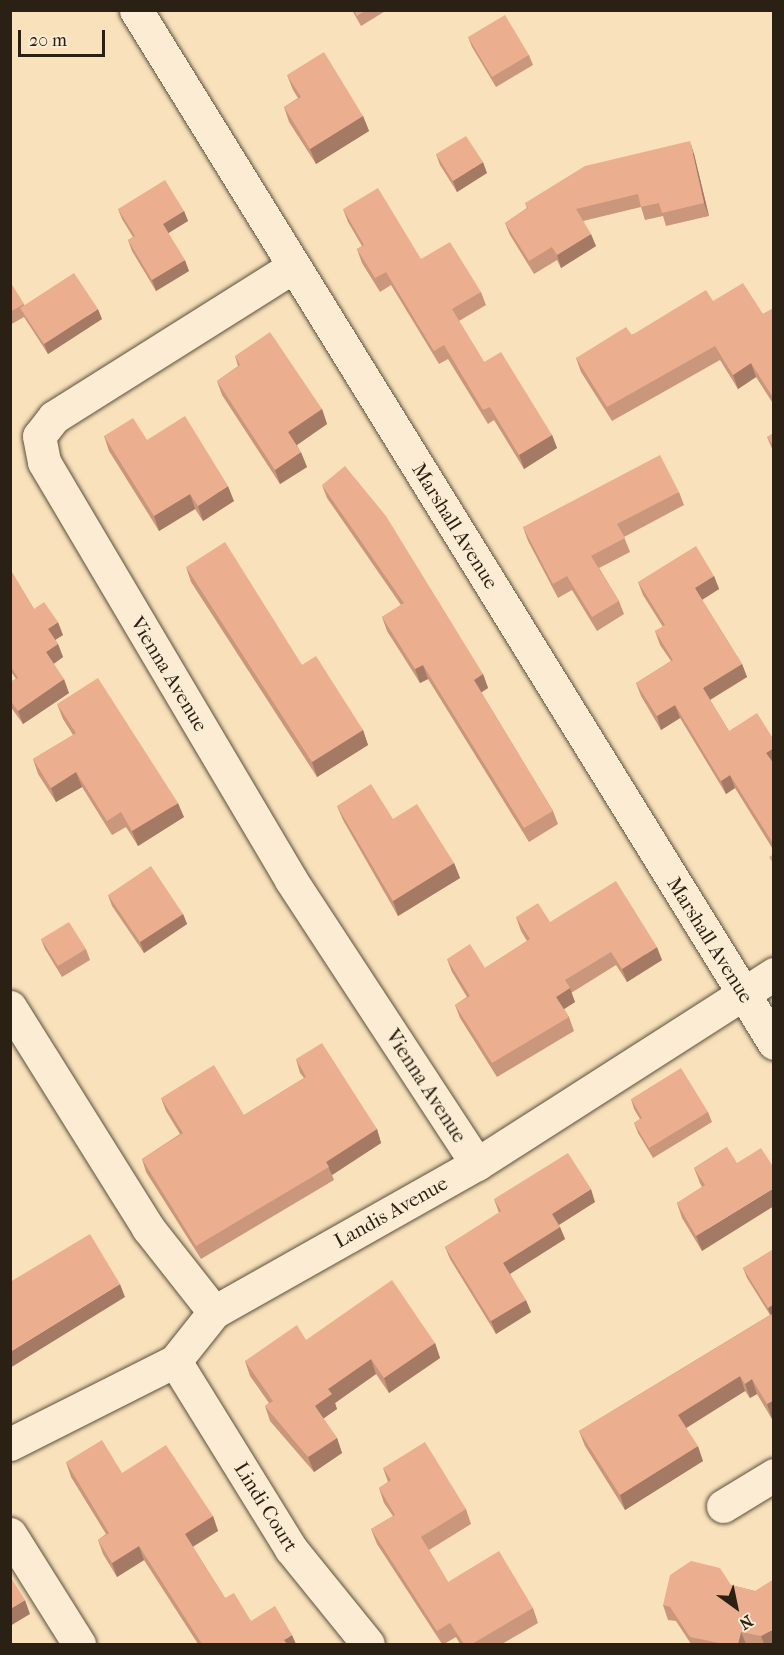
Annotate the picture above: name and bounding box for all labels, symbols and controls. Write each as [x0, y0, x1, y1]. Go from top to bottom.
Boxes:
scale bar [21, 18, 108, 56]
text: 20 m [29, 30, 67, 51]
street label: Marshall Avenue [407, 459, 503, 593]
street label: Vienna Avenue [125, 612, 213, 736]
street label: Marshall Avenue [662, 873, 758, 1007]
street label: Vienna Avenue [381, 1025, 471, 1147]
street label: Landis Avenue [330, 1171, 452, 1253]
street label: Lindi Court [229, 1458, 303, 1556]
north arrow [706, 1577, 766, 1637]
text: N [736, 1611, 756, 1634]

